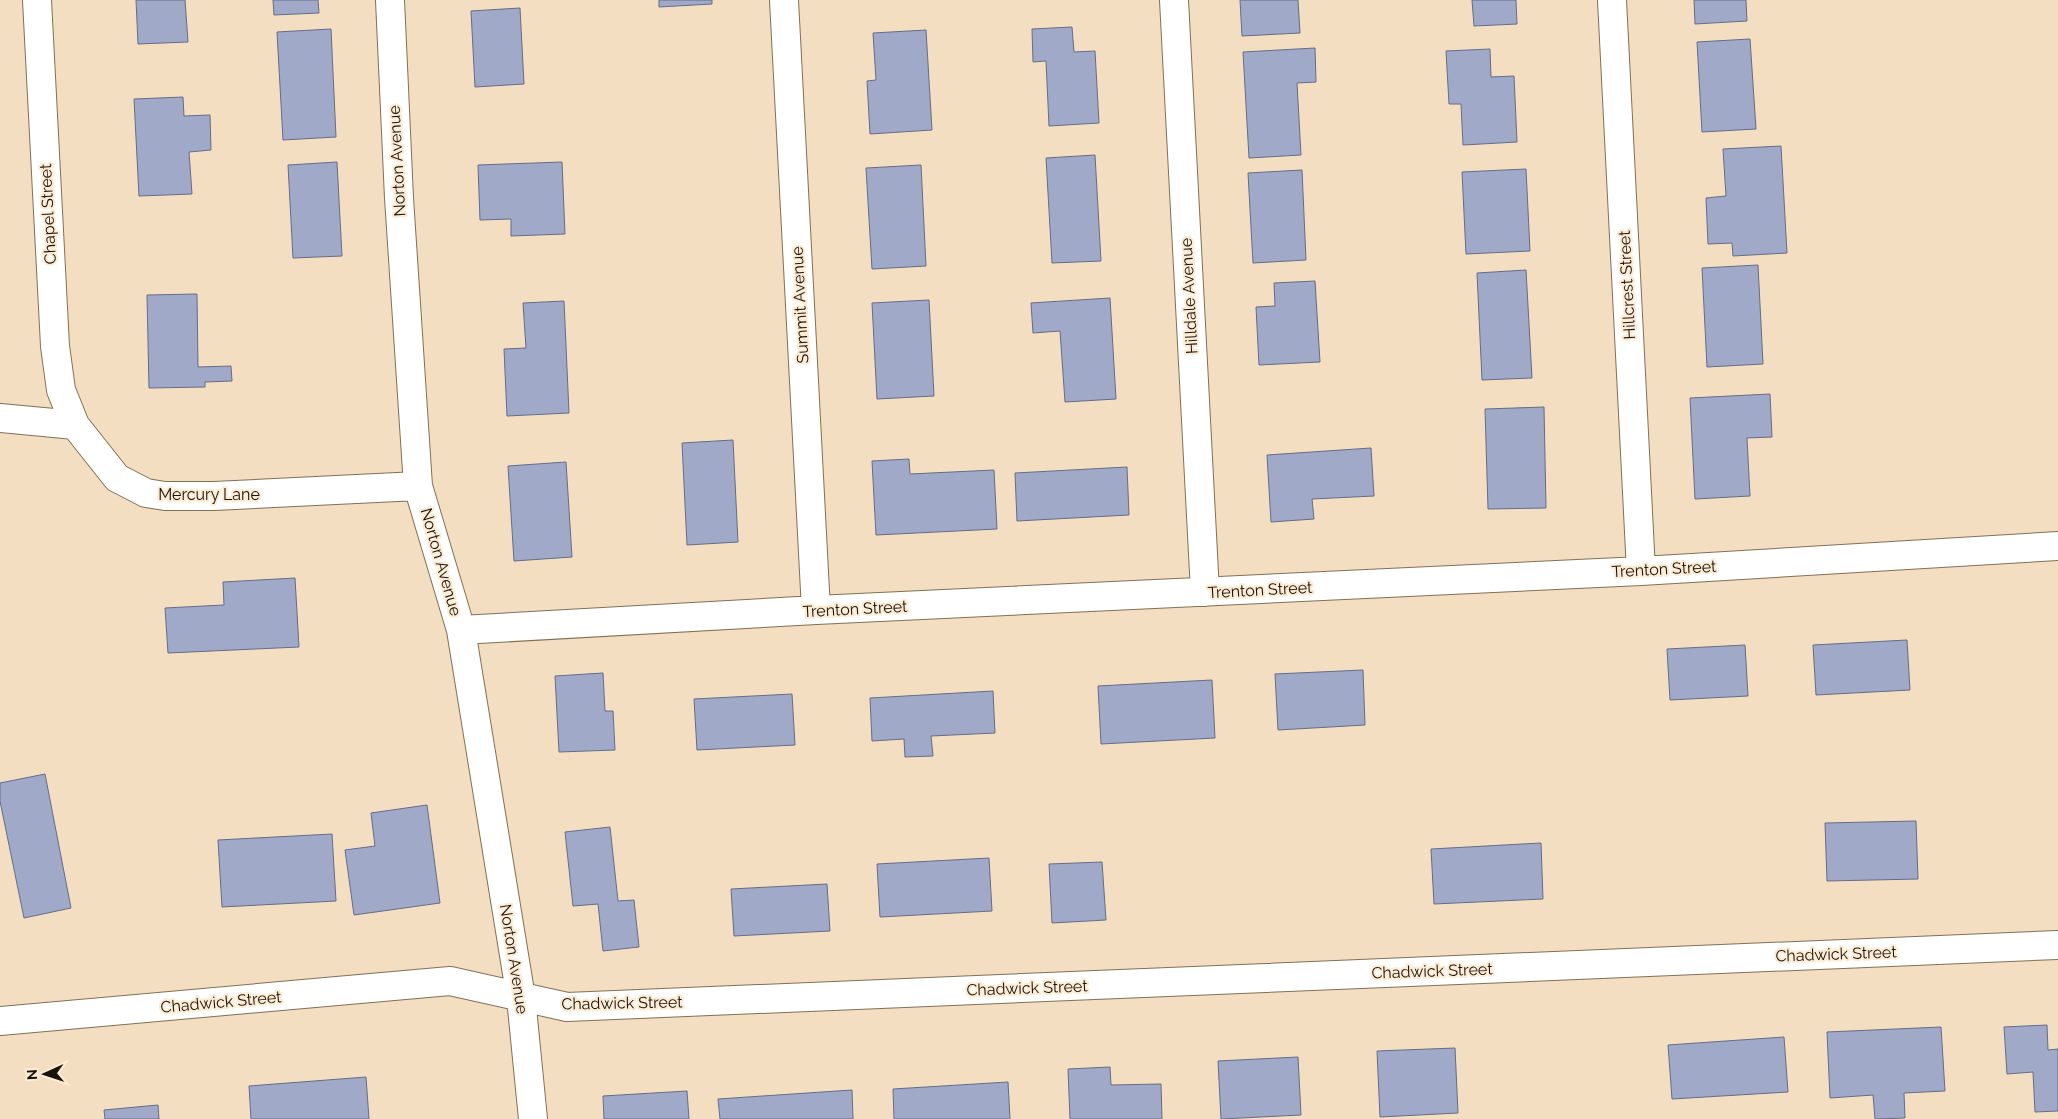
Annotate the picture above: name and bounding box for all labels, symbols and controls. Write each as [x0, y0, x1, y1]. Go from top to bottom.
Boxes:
street label: Norton Avenue [385, 105, 409, 217]
street label: Chapel Street [36, 163, 60, 265]
street label: Hillcrest Street [1615, 229, 1639, 340]
street label: Hilldale Avenue [1176, 238, 1202, 354]
street label: Summit Avenue [787, 246, 813, 364]
street label: Mercury Lane [158, 485, 260, 504]
street label: Norton Avenue [417, 506, 465, 618]
street label: Trenton Street [1611, 557, 1717, 581]
street label: Trenton Street [1207, 578, 1313, 602]
street label: Trenton Street [802, 597, 908, 621]
street label: Norton Avenue [496, 903, 532, 1015]
street label: Chadwick Street [1775, 942, 1898, 966]
street label: Chadwick Street [1371, 959, 1494, 983]
street label: Chadwick Street [966, 976, 1089, 1000]
street label: Chadwick Street [160, 987, 283, 1017]
street label: Chadwick Street [561, 992, 683, 1014]
north arrow [20, 1049, 70, 1099]
text: N [24, 1069, 40, 1080]

